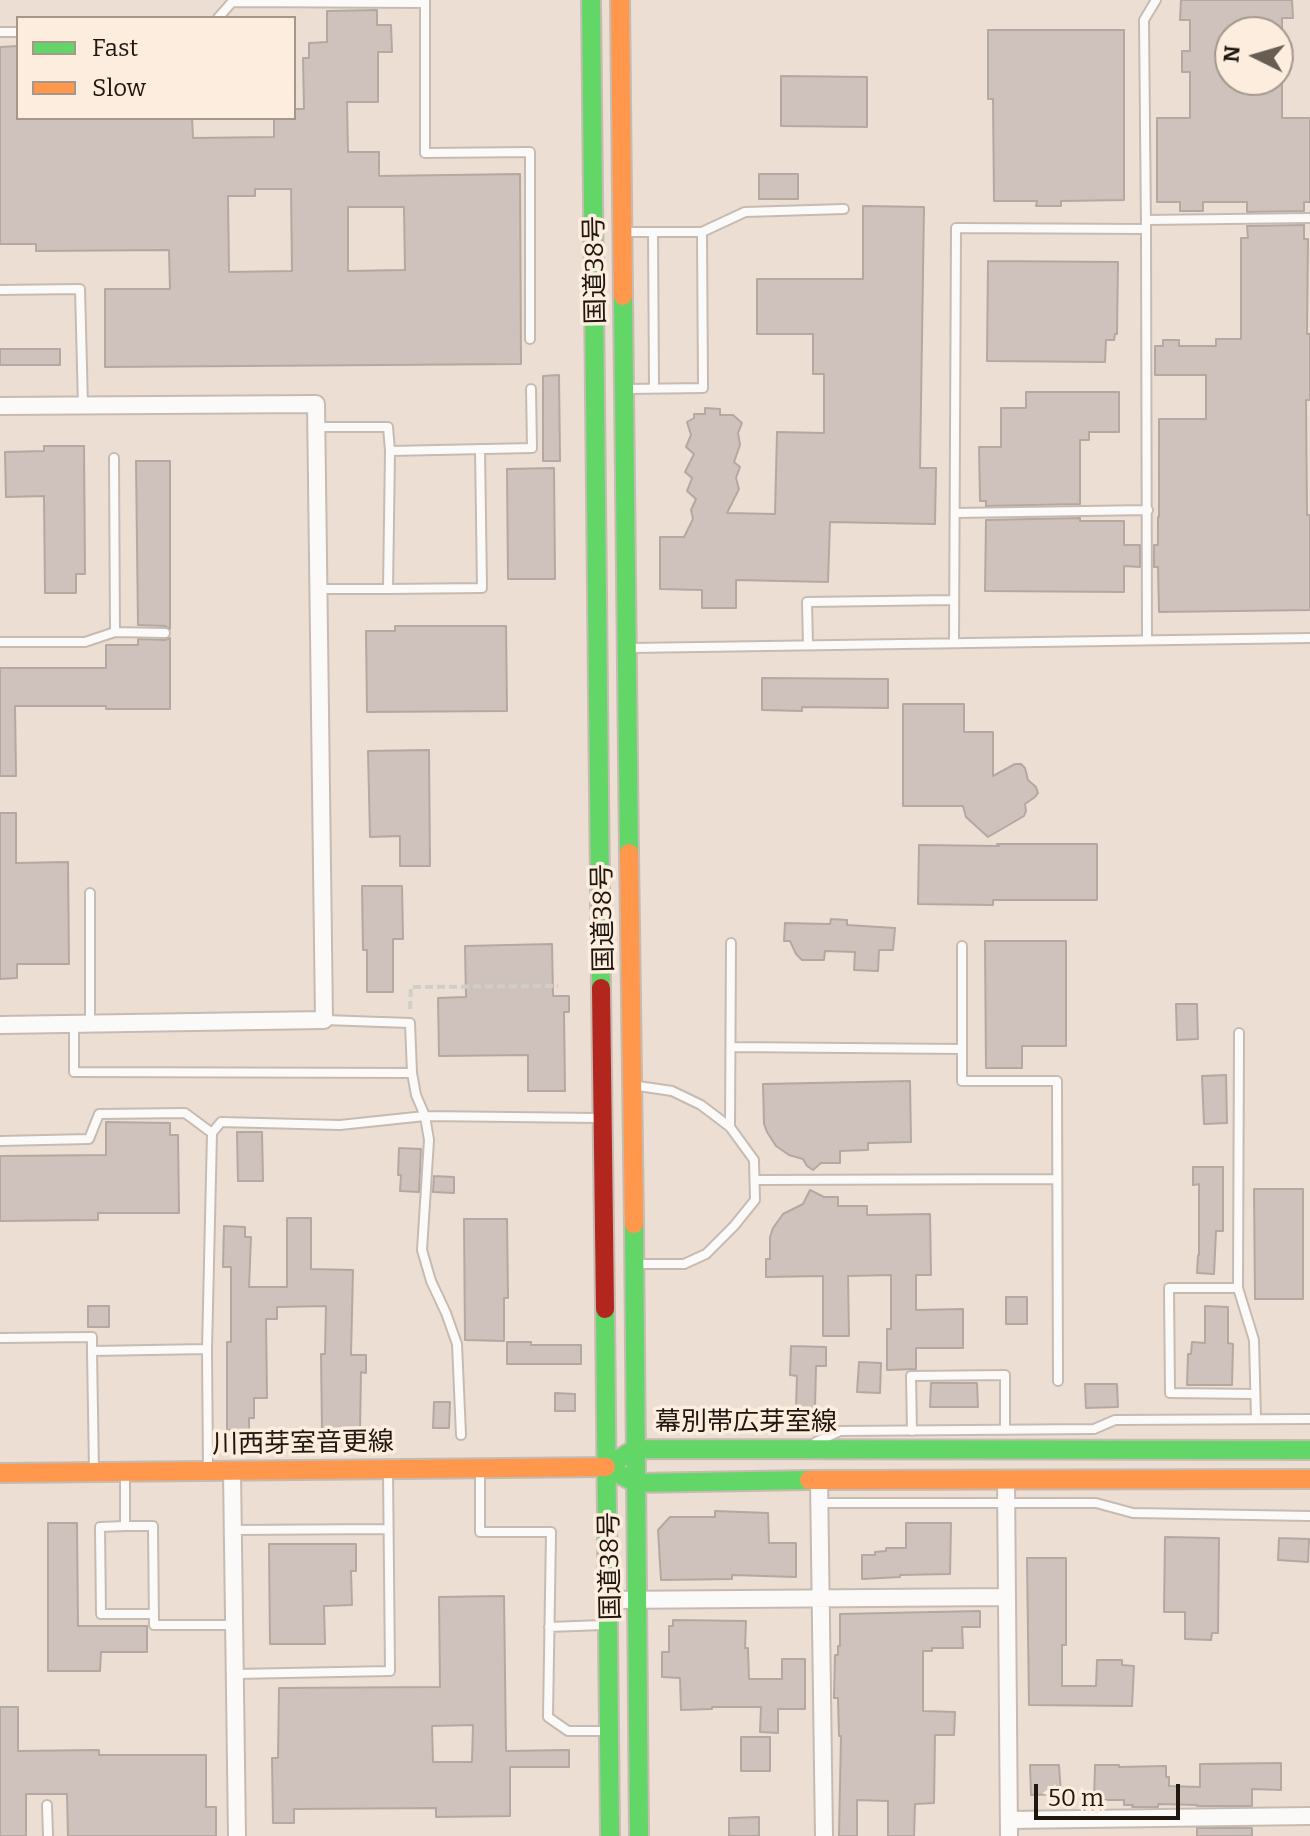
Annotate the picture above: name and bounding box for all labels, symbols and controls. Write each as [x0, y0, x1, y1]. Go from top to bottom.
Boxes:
legend [16, 16, 296, 120]
north arrow [1214, 16, 1294, 96]
text: Fast [92, 34, 138, 62]
text: N [1217, 44, 1246, 64]
text: Slow [92, 74, 146, 102]
street label: 国道38号 [579, 216, 613, 324]
street label: 国道38号 [587, 864, 621, 972]
street label: 幕別帯広芽室線 [655, 1407, 837, 1439]
street label: 川西芽室音更線 [212, 1427, 394, 1461]
street label: 国道38号 [594, 1512, 628, 1620]
scale bar [1038, 1768, 1184, 1818]
text: 50 m [1048, 1784, 1104, 1812]

